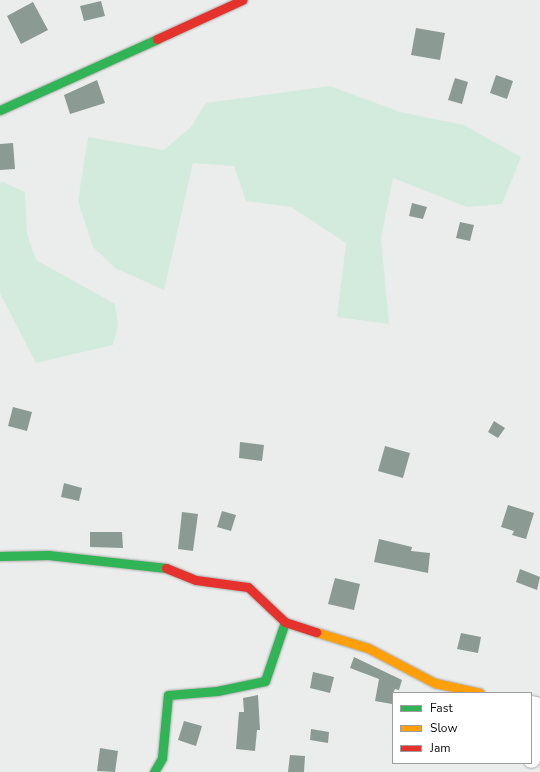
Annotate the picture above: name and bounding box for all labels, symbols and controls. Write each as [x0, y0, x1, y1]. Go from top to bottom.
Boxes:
legend [392, 692, 532, 764]
text: Fast [430, 700, 453, 716]
text: Slow [430, 720, 458, 736]
text: Jam [430, 740, 451, 756]

